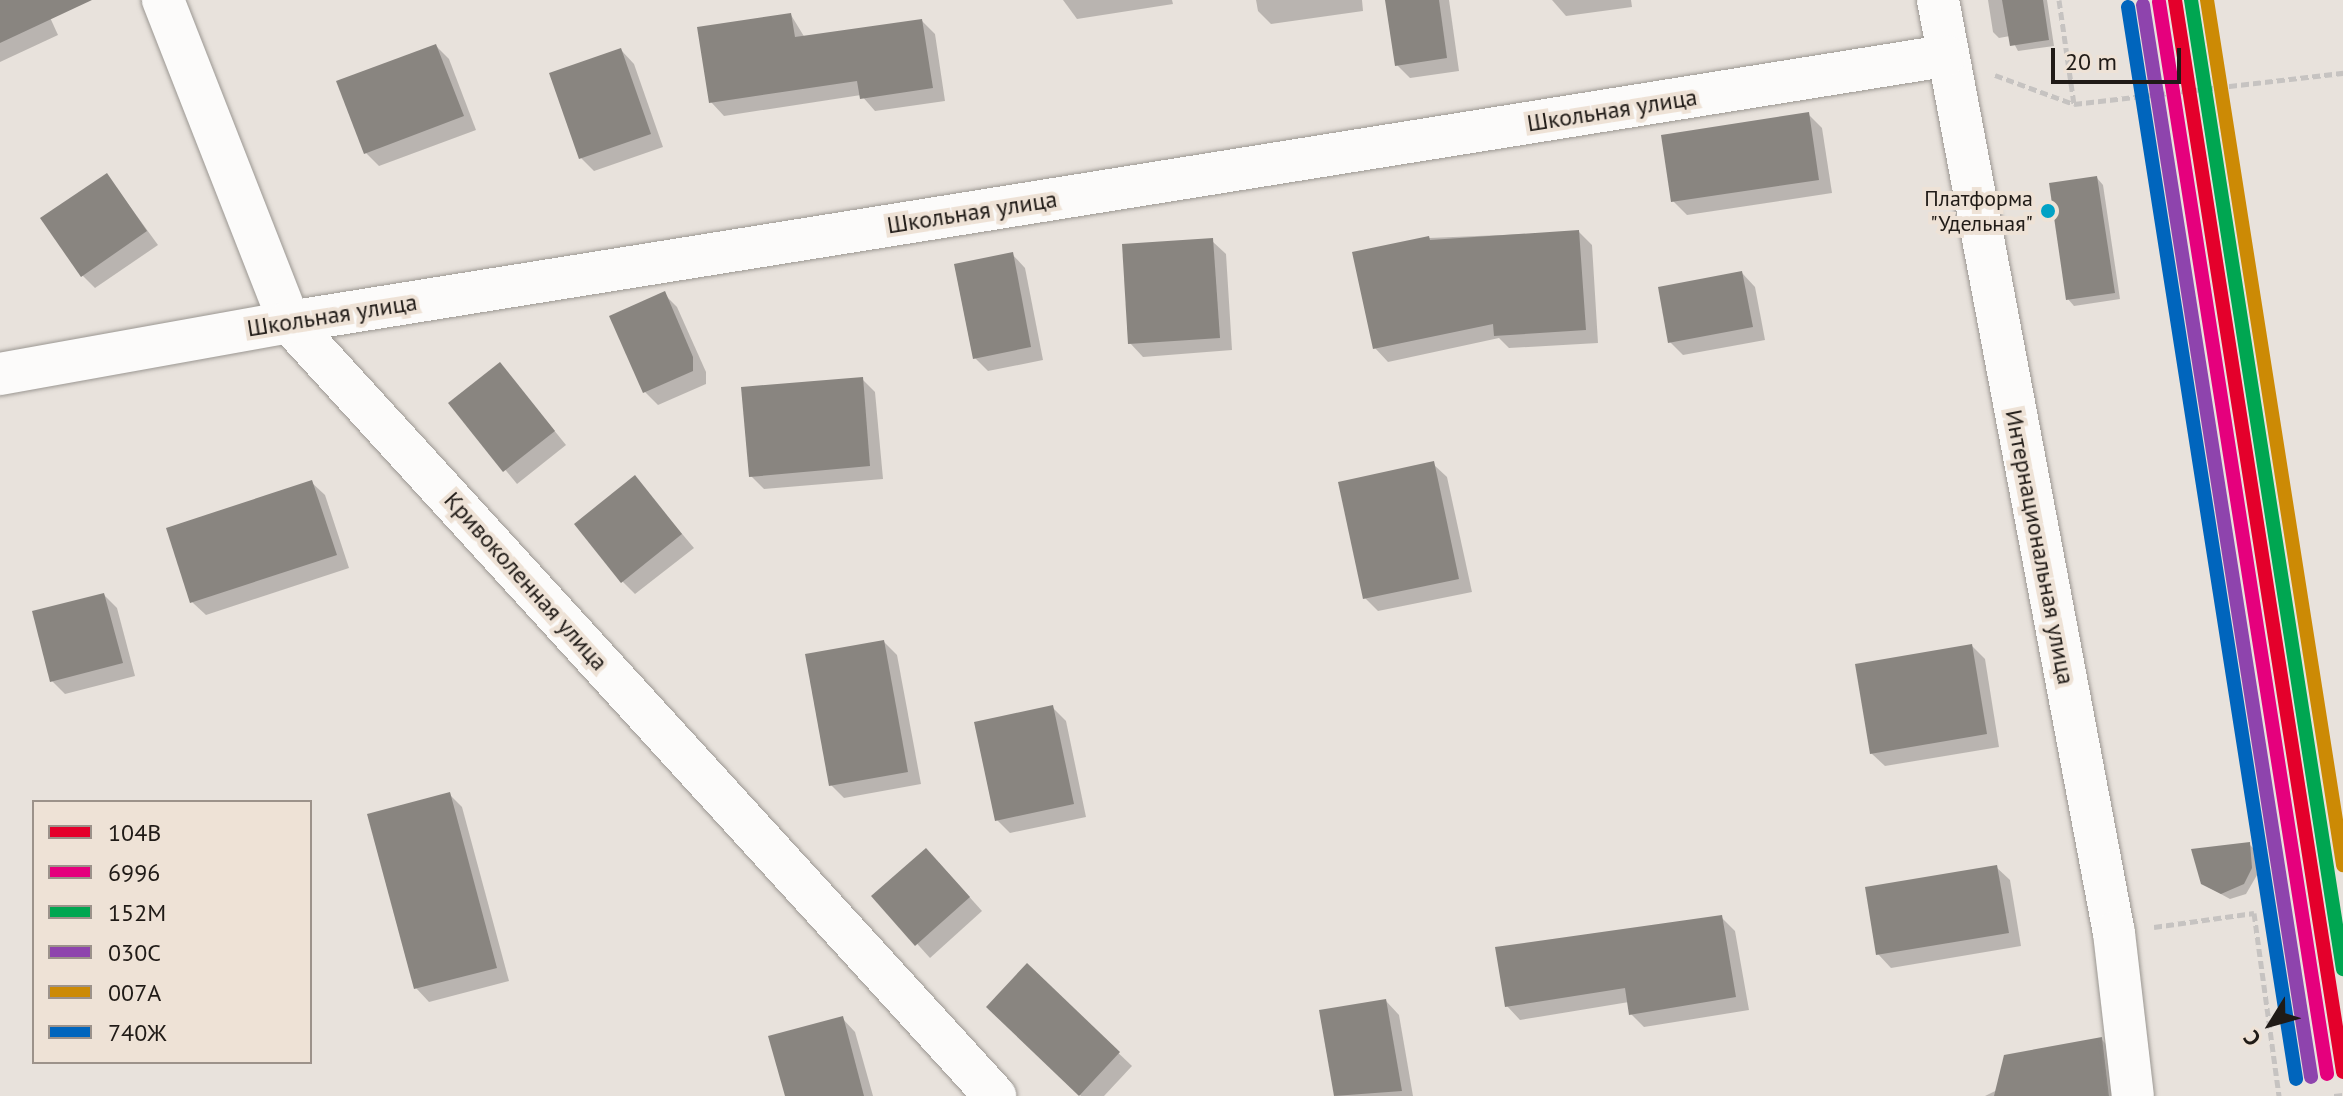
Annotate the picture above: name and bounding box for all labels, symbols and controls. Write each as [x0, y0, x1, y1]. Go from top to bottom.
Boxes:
scale bar [2055, 32, 2185, 82]
text: 20 m [2065, 46, 2117, 77]
street label: Школьная улица [1525, 82, 1699, 138]
street label: Школьная улица [885, 184, 1059, 240]
place label: Платформа "Удельная" [1924, 185, 2033, 236]
marker: Платформа "Удельная" [2040, 203, 2056, 219]
street label: Школьная улица [245, 287, 419, 343]
street label: Интернациональная улица [1999, 407, 2081, 687]
street label: Кривоколенная улица [438, 486, 614, 676]
legend [32, 800, 312, 1064]
text: 104В [108, 817, 161, 848]
text: 6996 [108, 857, 160, 888]
text: 152М [108, 897, 166, 928]
text: 030C [108, 937, 161, 968]
text: 007А [108, 977, 161, 1008]
north arrow [2231, 984, 2311, 1064]
text: 740Ж [108, 1017, 167, 1048]
text: С [2237, 1025, 2267, 1052]

